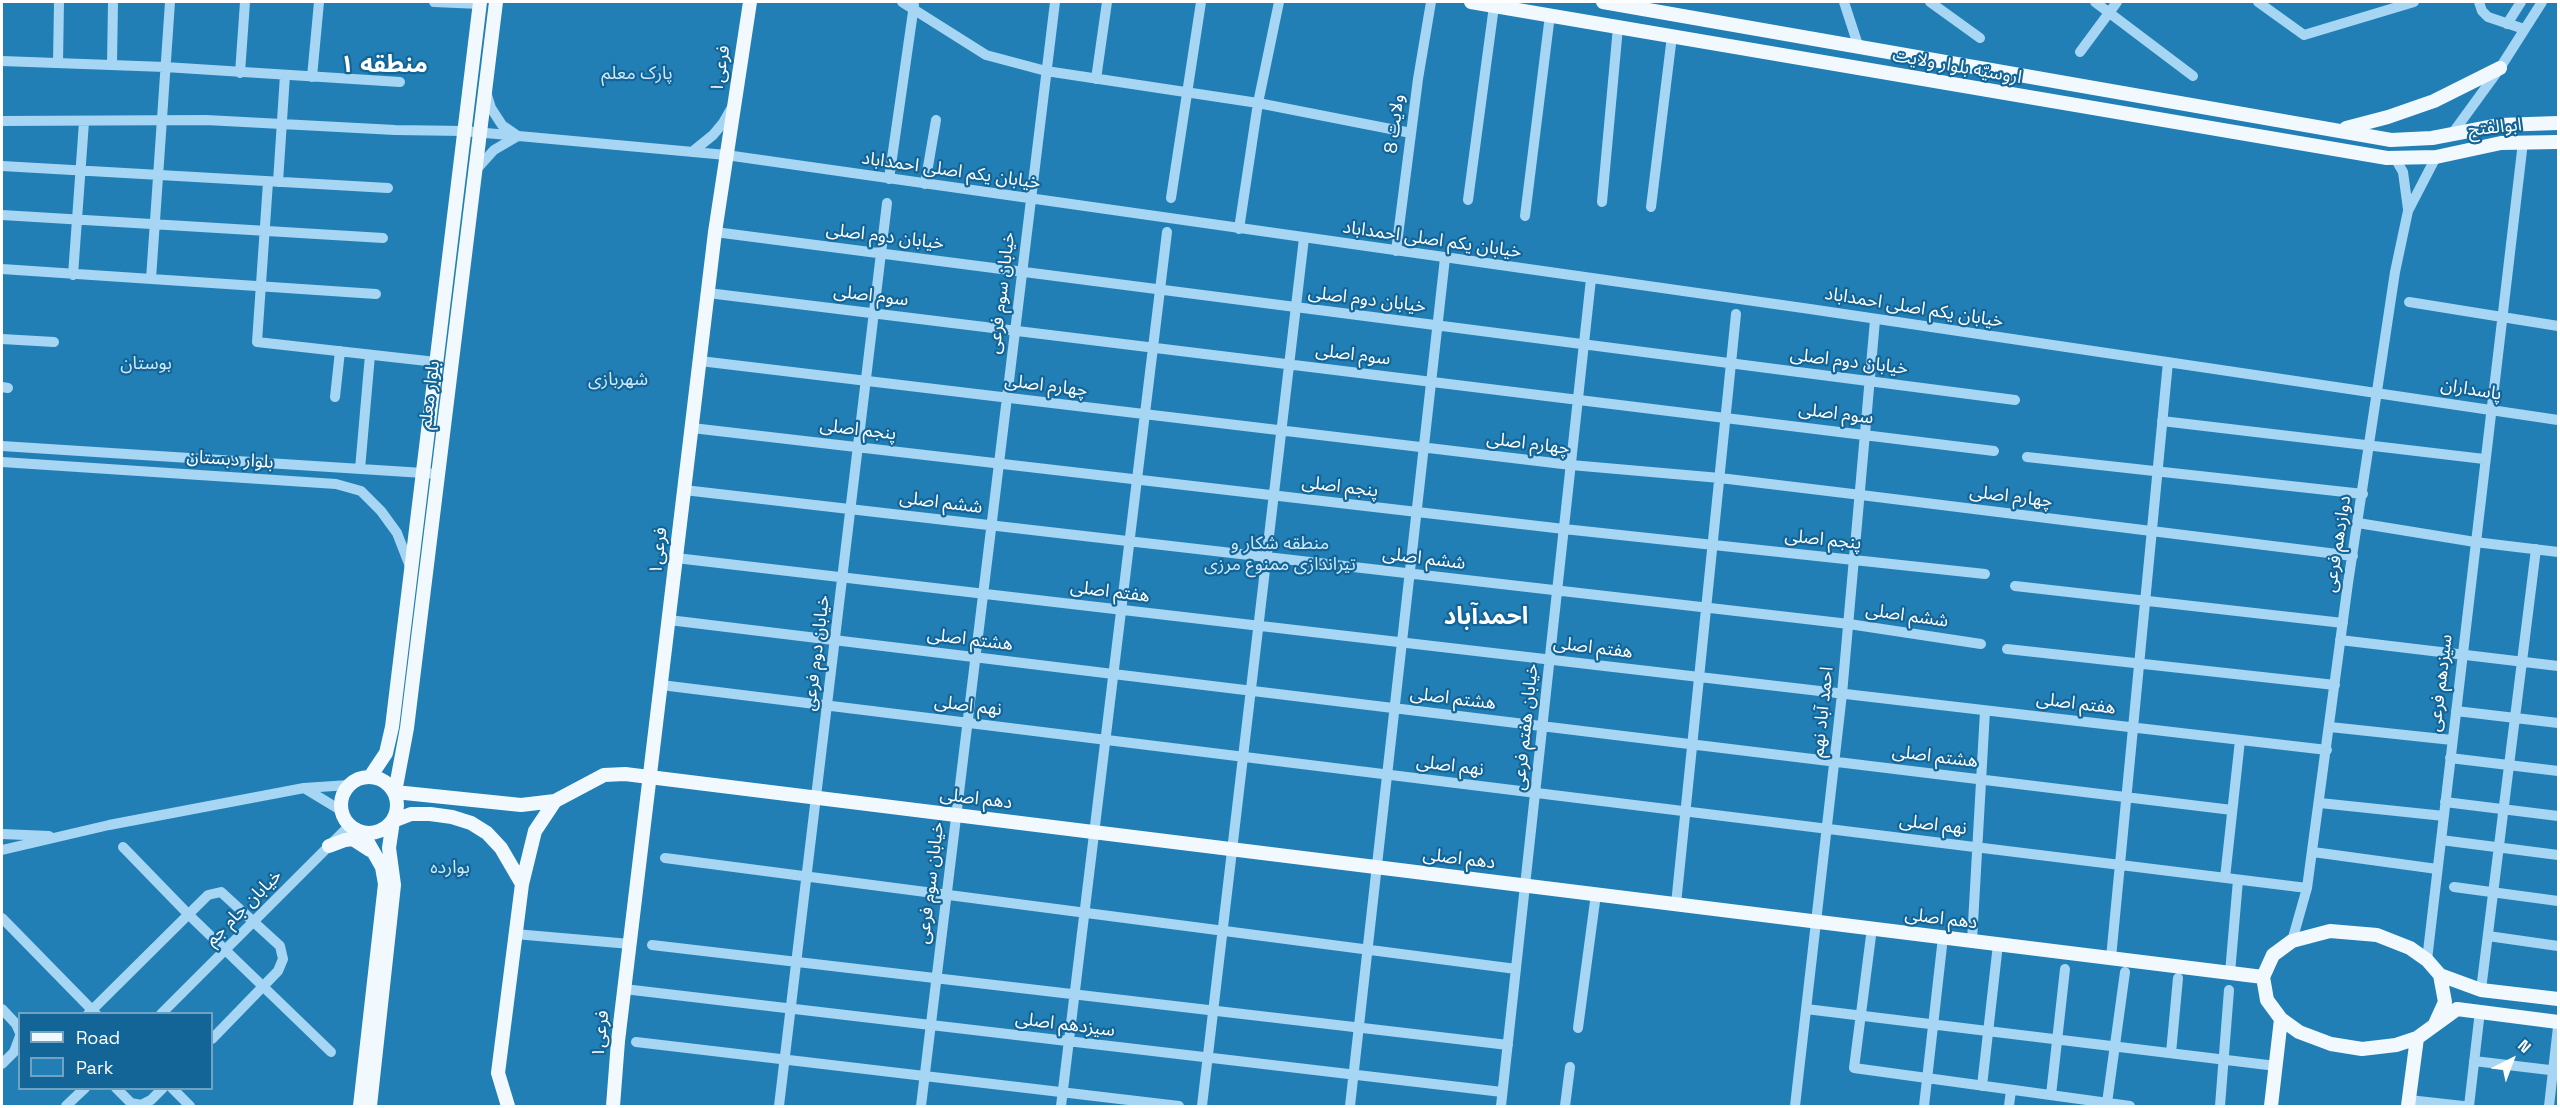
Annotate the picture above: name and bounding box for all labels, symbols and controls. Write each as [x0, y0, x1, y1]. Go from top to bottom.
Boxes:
street label: فرعی۱ [707, 44, 735, 94]
street label: اروسیّه بلوار ولایت [1891, 45, 2023, 89]
district label: منطقه ۱ [340, 51, 428, 79]
park label: پارک معلم [601, 63, 673, 85]
street label: ولایت 8 [1381, 93, 1409, 155]
street label: ابوالفتح [2467, 114, 2523, 142]
street label: خیابان یکم اصلی احمداباد [860, 148, 1042, 194]
street label: خیابان یکم اصلی احمداباد [1341, 217, 1523, 263]
street label: خیابان دوم اصلی [825, 219, 945, 255]
street label: خیابان سوم فرعی [984, 231, 1020, 355]
street label: سوم اصلی [832, 281, 910, 311]
street label: خیابان دوم اصلی [1307, 282, 1427, 318]
street label: خیابان یکم اصلی احمداباد [1823, 283, 2005, 333]
street label: سوم اصلی [1314, 340, 1392, 370]
street label: خیابان دوم اصلی [1789, 344, 1909, 380]
park label: بوستان [120, 353, 172, 375]
street label: بلوار معلم [415, 360, 445, 430]
park label: شهربازی [588, 369, 648, 391]
street label: چهارم اصلی [1003, 370, 1089, 402]
street label: پاسداران [2439, 375, 2503, 405]
street label: سوم اصلی [1797, 399, 1875, 429]
street label: پنجم اصلی [818, 415, 898, 445]
street label: چهارم اصلی [1485, 428, 1571, 460]
street label: بلوار دبستان [186, 446, 274, 474]
street label: پنجم اصلی [1300, 472, 1380, 502]
street label: چهارم اصلی [1968, 481, 2054, 513]
street label: ششم اصلی [898, 487, 984, 519]
street label: دوازدهم فرعی [2320, 494, 2356, 594]
street label: پنجم اصلی [1784, 525, 1862, 555]
street label: فرعی۱ [645, 526, 673, 576]
park label: منطقه شکار و تیراندازی ممنوع مرزی [1204, 533, 1356, 576]
street label: ششم اصلی [1381, 543, 1467, 575]
street label: هفتم اصلی [1069, 576, 1151, 608]
street label: خیابان دوم فرعی [799, 594, 835, 712]
street label: ششم اصلی [1864, 600, 1950, 632]
district label: احمدآباد [1444, 603, 1528, 631]
street label: هشتم اصلی [926, 624, 1014, 656]
street label: هفتم اصلی [1552, 632, 1634, 664]
street label: سیزدهم فرعی [2424, 633, 2458, 733]
street label: خیابان هفتم فرعی [1509, 663, 1543, 791]
street label: احمد آباد نهم [1807, 666, 1839, 758]
street label: هشتم اصلی [1409, 683, 1497, 715]
street label: هفتم اصلی [2035, 688, 2117, 720]
street label: نهم اصلی [933, 691, 1003, 721]
street label: هشتم اصلی [1891, 741, 1979, 773]
street label: نهم اصلی [1415, 751, 1485, 781]
street label: دهم اصلی [939, 784, 1013, 814]
street label: نهم اصلی [1898, 810, 1968, 840]
street label: خیابان سوم فرعی [913, 821, 949, 945]
street label: دهم اصلی [1422, 844, 1496, 874]
park label: بوارده [430, 857, 470, 879]
street label: خیابان جام جم [201, 865, 287, 951]
street label: دهم اصلی [1904, 904, 1978, 934]
street label: سیزدهم اصلی [1014, 1008, 1116, 1042]
street label: فرعی۱ [588, 1009, 614, 1059]
legend [18, 1012, 213, 1090]
text: Road [76, 1026, 120, 1049]
north arrow [2482, 1030, 2542, 1090]
text: N [2513, 1035, 2535, 1058]
text: Park [76, 1056, 113, 1079]

